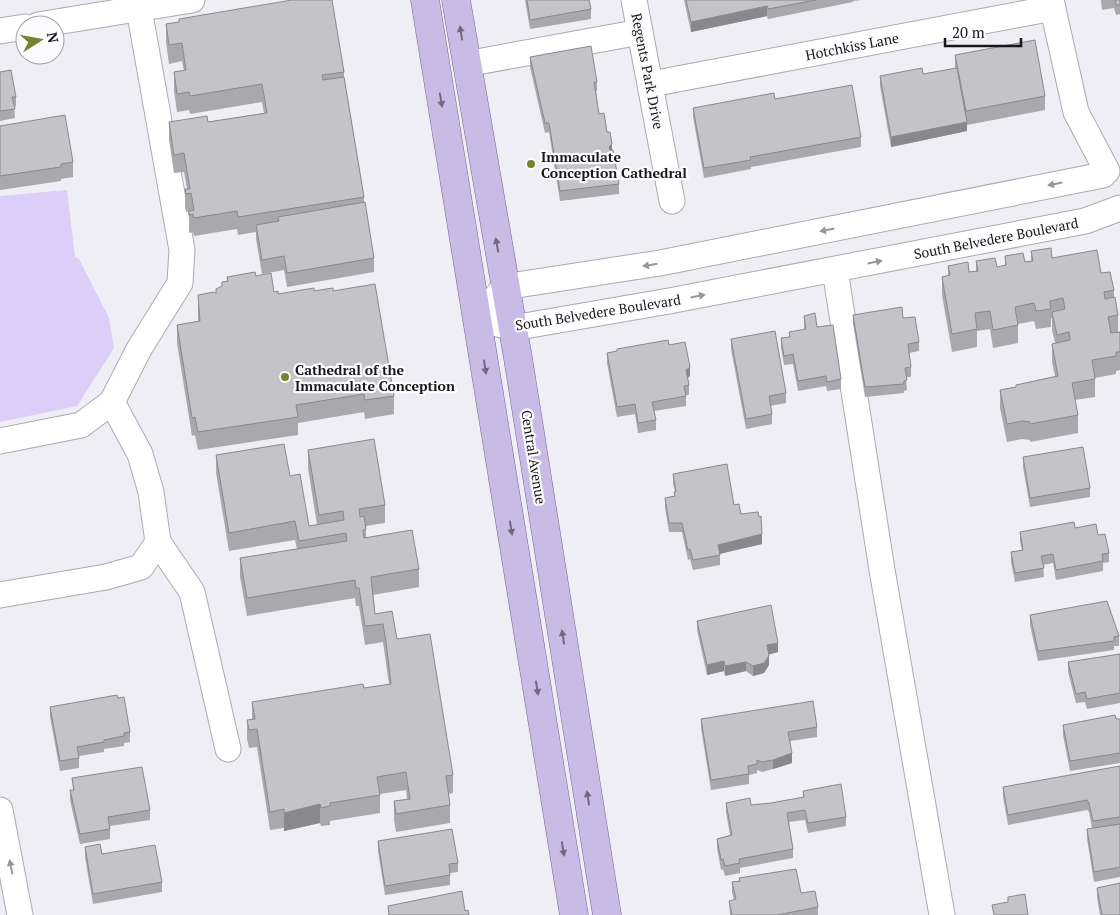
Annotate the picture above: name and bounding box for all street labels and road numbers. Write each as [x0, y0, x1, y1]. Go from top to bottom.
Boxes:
street label: Regents Park Drive [627, 11, 669, 131]
street label: Hotchkiss Lane [804, 28, 900, 64]
street label: South Belvedere Boulevard [912, 213, 1080, 263]
street label: South Belvedere Boulevard [514, 290, 682, 334]
street label: Central Avenue [517, 409, 551, 505]

